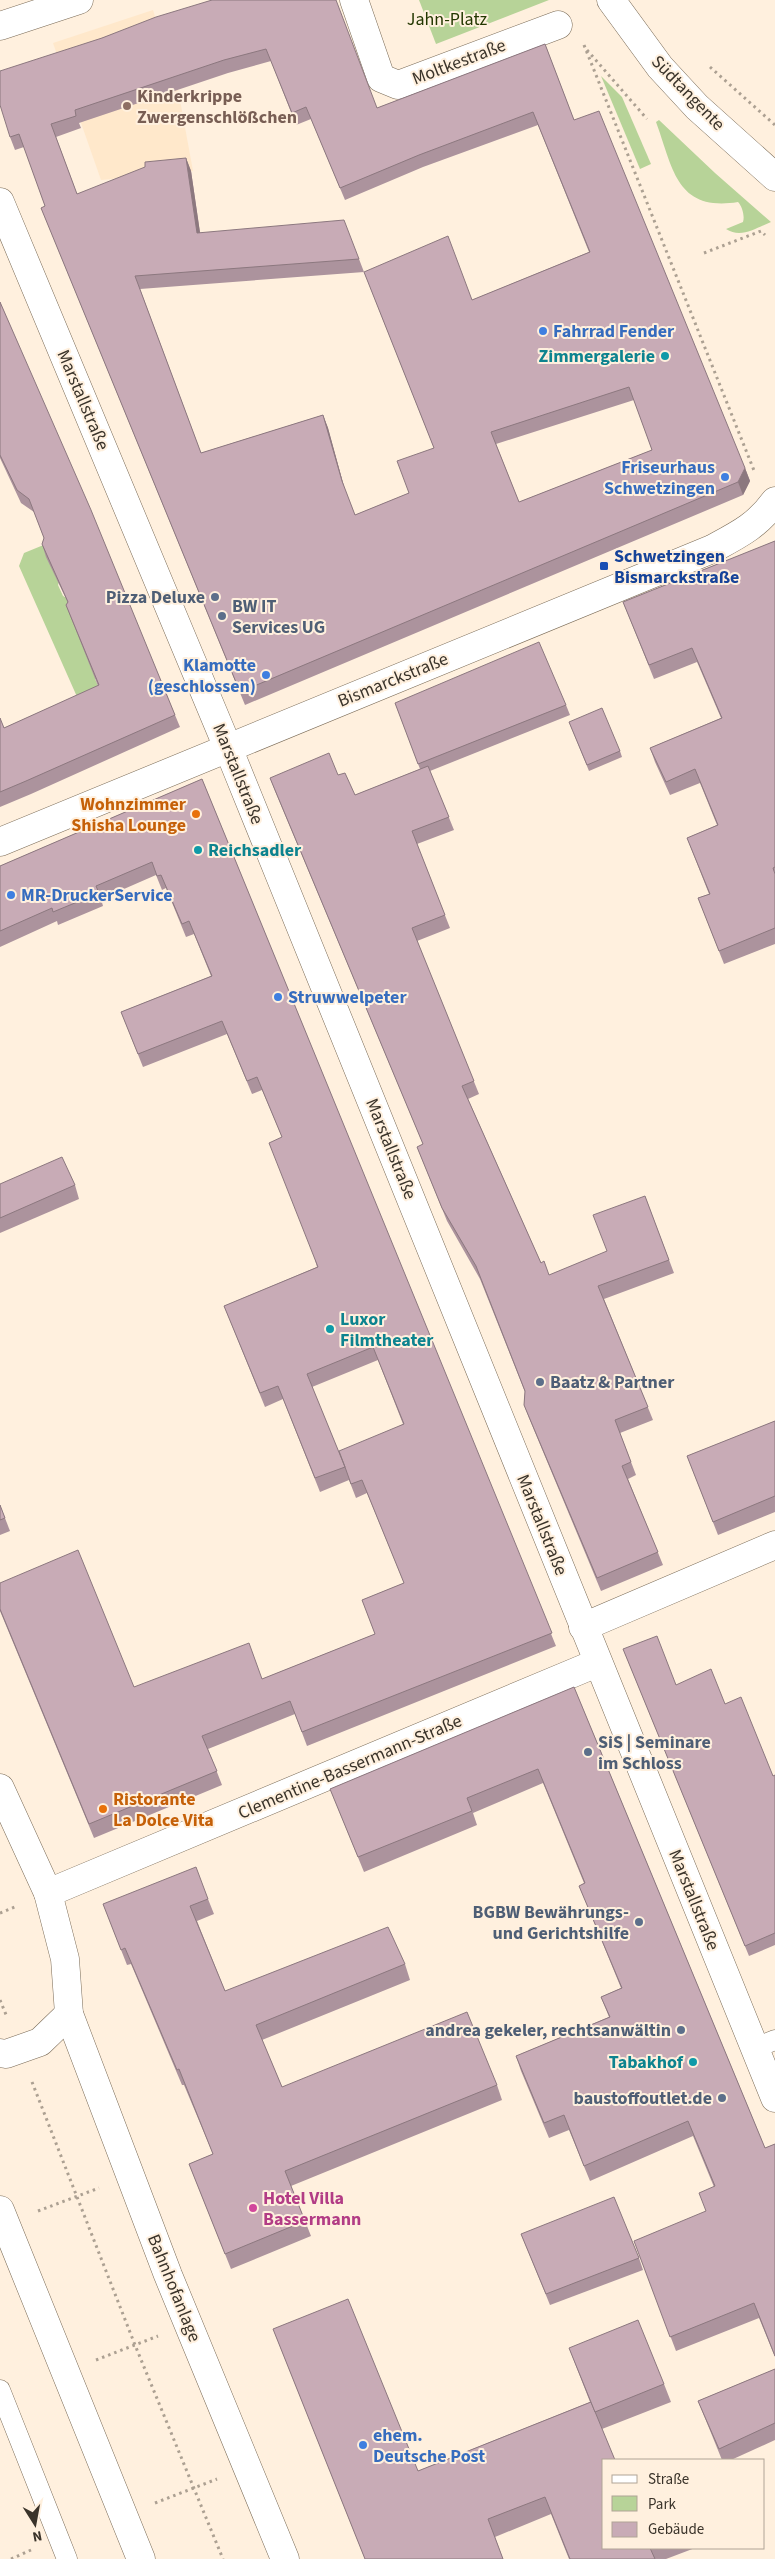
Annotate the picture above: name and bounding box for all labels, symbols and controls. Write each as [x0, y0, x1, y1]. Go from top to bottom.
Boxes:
park label: Jahn-Platz [407, 7, 487, 32]
street label: Moltkestraße [409, 33, 510, 91]
street label: Südtangente [646, 50, 731, 136]
place label: Kinderkrippe Zwergenschlößchen [137, 84, 297, 130]
marker: Kinderkrippe Zwergenschlößchen [121, 100, 133, 112]
place label: Fahrrad Fender [553, 319, 675, 344]
marker: Fahrrad Fender [537, 325, 549, 337]
place label: Zimmergalerie [538, 344, 655, 369]
street label: Marstallstraße [51, 346, 115, 454]
marker: Zimmergalerie [659, 350, 671, 362]
place label: Friseurhaus Schwetzingen [604, 455, 715, 501]
marker: Friseurhaus Schwetzingen [719, 471, 731, 483]
place label: Schwetzingen Bismarckstraße [614, 544, 739, 590]
marker: Schwetzingen Bismarckstraße [598, 560, 610, 572]
place label: Pizza Deluxe [106, 585, 205, 610]
marker: Pizza Deluxe [209, 591, 221, 603]
place label: BW IT Services UG [232, 594, 325, 640]
marker: BW IT Services UG [216, 610, 228, 622]
street label: Bismarckstraße [334, 646, 452, 714]
place label: Klamotte (geschlossen) [148, 653, 256, 699]
marker: Klamotte (geschlossen) [260, 669, 272, 681]
street label: Marstallstraße [206, 720, 270, 828]
place label: Wohnzimmer Shisha Lounge [71, 792, 187, 838]
marker: Wohnzimmer Shisha Lounge [190, 808, 202, 820]
place label: Reichsadler [208, 838, 302, 863]
marker: Reichsadler [192, 844, 204, 856]
place label: MR-DruckerService [21, 883, 173, 908]
marker: MR-DruckerService [5, 889, 17, 901]
place label: Struwwelpeter [288, 985, 407, 1010]
marker: Struwwelpeter [272, 991, 284, 1003]
street label: Marstallstraße [359, 1095, 423, 1203]
place label: Luxor Filmtheater [340, 1307, 434, 1353]
marker: Luxor Filmtheater [324, 1323, 336, 1335]
place label: Baatz & Partner [550, 1370, 675, 1395]
marker: Baatz & Partner [534, 1376, 546, 1388]
street label: Marstallstraße [510, 1471, 574, 1579]
street label: Clementine-Bassermann-Straße [234, 1708, 466, 1826]
place label: SiS | Seminare im Schloss [598, 1730, 711, 1776]
marker: SiS | Seminare im Schloss [582, 1746, 594, 1758]
place label: Ristorante La Dolce Vita [113, 1787, 214, 1833]
marker: Ristorante La Dolce Vita [97, 1803, 109, 1815]
street label: Marstallstraße [662, 1846, 726, 1954]
place label: BGBW Bewährungs- und Gerichtshilfe [473, 1900, 629, 1946]
marker: BGBW Bewährungs- und Gerichtshilfe [633, 1916, 645, 1928]
place label: andrea gekeler, rechtsanwältin [425, 2018, 671, 2043]
marker: andrea gekeler, rechtsanwältin [675, 2024, 687, 2036]
place label: Tabakhof [609, 2050, 684, 2075]
marker: Tabakhof [687, 2056, 699, 2068]
place label: baustoffoutlet.de [574, 2086, 712, 2111]
marker: baustoffoutlet.de [716, 2092, 728, 2104]
place label: Hotel Villa Bassermann [263, 2186, 361, 2232]
marker: Hotel Villa Bassermann [247, 2202, 259, 2214]
street label: Bahnhofanlage [141, 2230, 207, 2346]
place label: ehem. Deutsche Post [373, 2423, 485, 2469]
marker: ehem. Deutsche Post [357, 2439, 369, 2451]
legend [602, 2459, 765, 2549]
text: Straße [648, 2469, 689, 2490]
text: Park [648, 2494, 677, 2515]
north arrow [10, 2499, 60, 2549]
text: Gebäude [648, 2519, 704, 2540]
text: N [31, 2525, 44, 2546]

